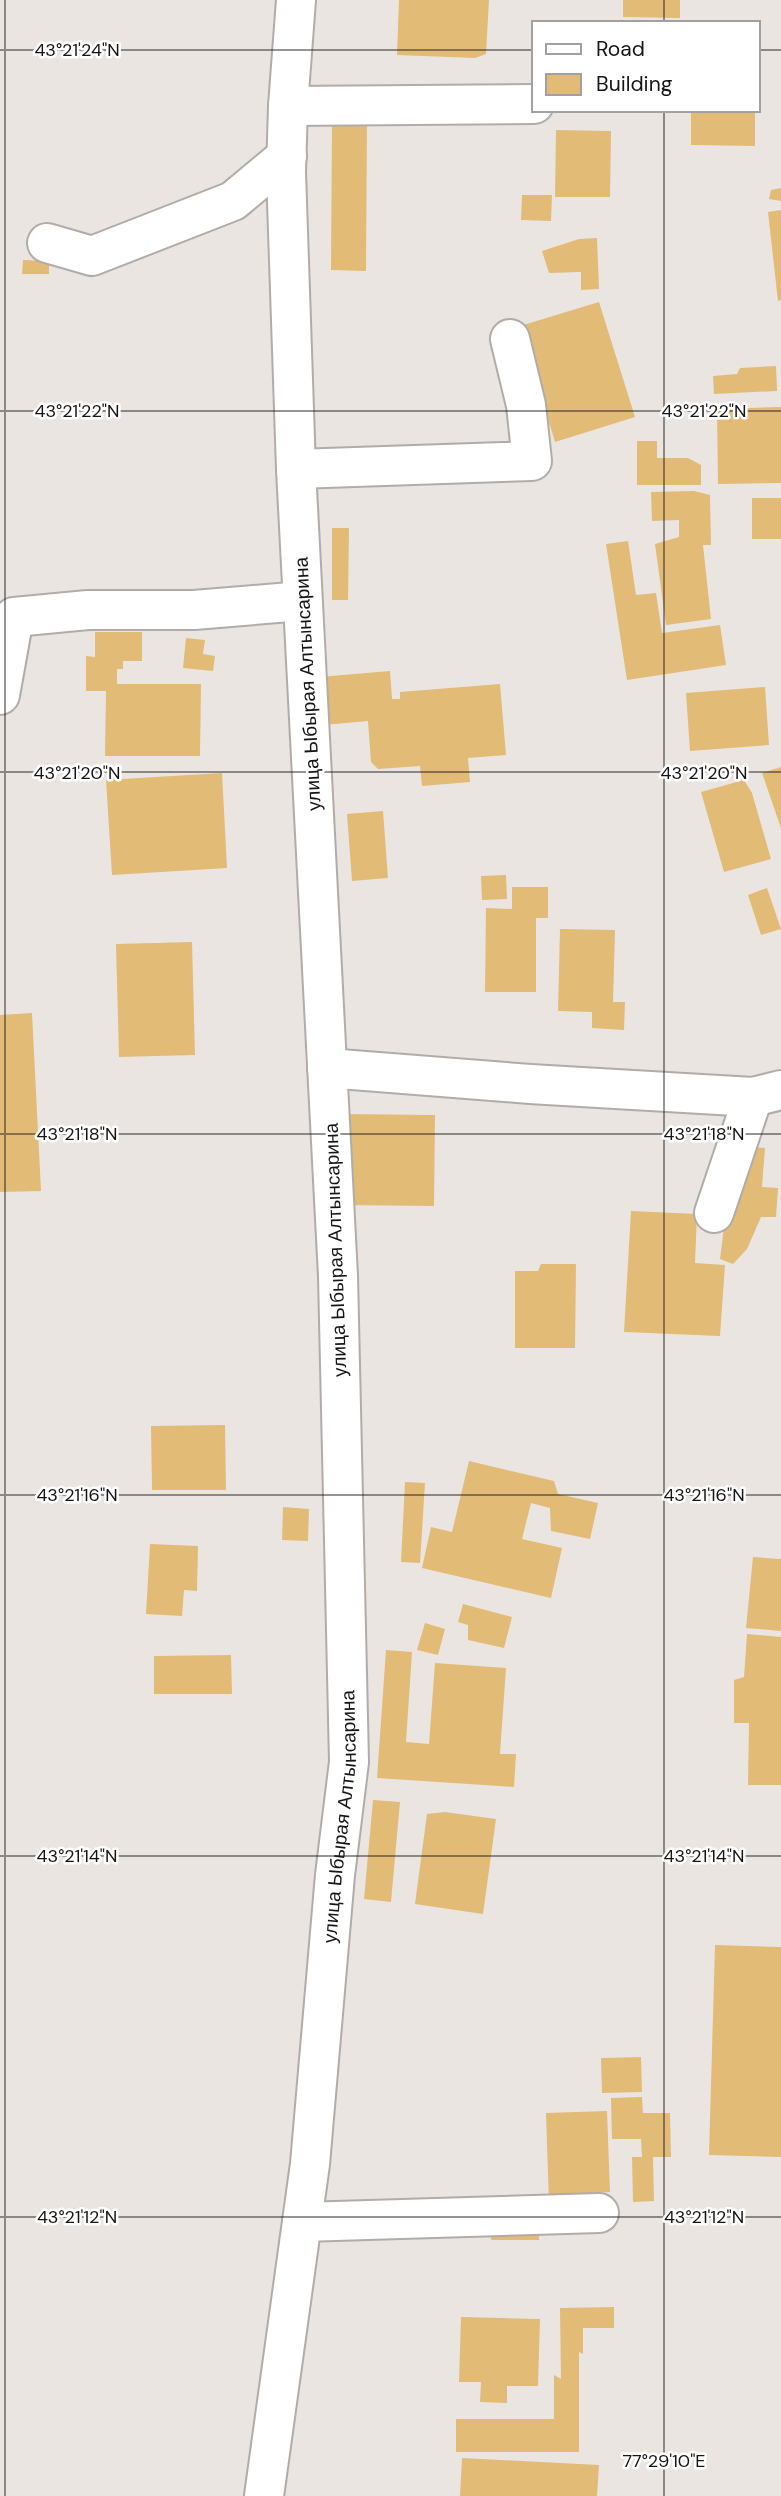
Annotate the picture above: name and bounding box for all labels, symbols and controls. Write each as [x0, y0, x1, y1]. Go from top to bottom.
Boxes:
legend [532, 21, 760, 112]
text: Road [596, 35, 645, 63]
text: 43°21'24"N [34, 38, 120, 62]
text: Building [596, 70, 673, 98]
text: 43°21'22"N [35, 399, 120, 423]
text: 43°21'22"N [662, 399, 747, 423]
street label: улица Ыбырая Алтынсарина [288, 556, 327, 811]
text: 43°21'20"N [34, 761, 120, 785]
text: 43°21'20"N [661, 761, 747, 785]
text: 43°21'18"N [37, 1122, 117, 1146]
street label: улица Ыбырая Алтынсарина [319, 1122, 352, 1377]
text: 43°21'18"N [664, 1122, 744, 1146]
text: 43°21'16"N [36, 1483, 118, 1507]
text: 43°21'16"N [663, 1483, 745, 1507]
street label: улица Ыбырая Алтынсарина [317, 1689, 362, 1944]
text: 43°21'14"N [37, 1844, 117, 1868]
text: 43°21'14"N [664, 1844, 744, 1868]
text: 43°21'12"N [37, 2205, 117, 2229]
text: 43°21'12"N [664, 2205, 744, 2229]
text: 77°29'10"E [622, 2449, 706, 2473]

